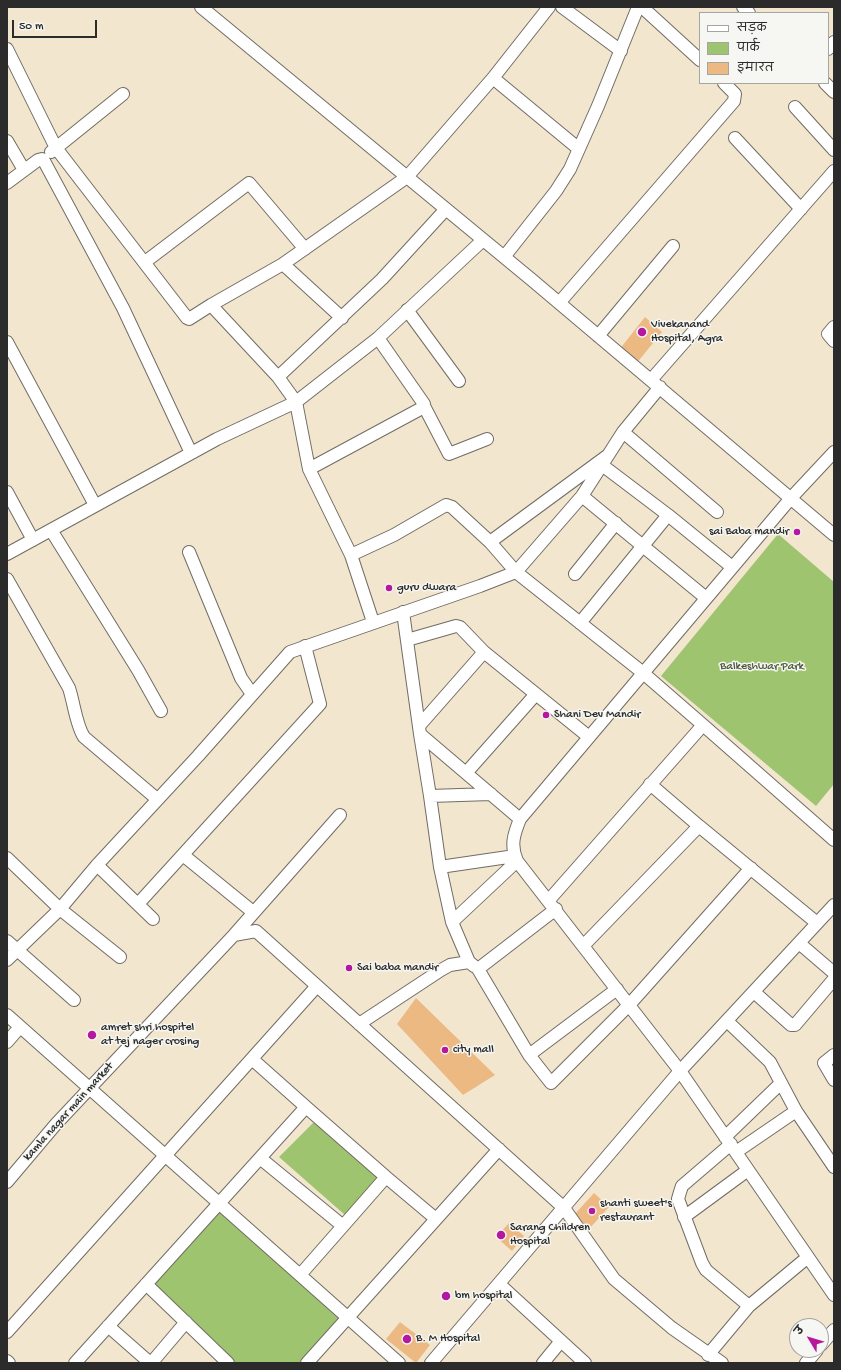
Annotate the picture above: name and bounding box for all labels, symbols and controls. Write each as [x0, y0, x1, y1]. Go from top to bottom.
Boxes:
scale bar [14, 12, 99, 38]
legend [699, 12, 829, 84]
text: 50 m [19, 20, 44, 34]
text: सड़क [737, 22, 767, 36]
text: पार्क [737, 42, 760, 56]
text: इमारत [737, 62, 774, 76]
place label: Vivekanand Hospital, Agra [651, 318, 723, 346]
marker: Vivekanand Hospital, Agra [636, 326, 648, 338]
place label: sai Baba mandir [709, 525, 789, 539]
marker: sai Baba mandir [792, 527, 802, 537]
place label: guru dwara [397, 581, 456, 595]
marker: guru dwara [384, 583, 394, 593]
park label: Balkeshwar Park [720, 660, 804, 674]
place label: Shani Dev Mandir [554, 708, 641, 722]
marker: Shani Dev Mandir [541, 710, 551, 720]
place label: Sai baba mandir [357, 961, 438, 975]
marker: Sai baba mandir [344, 963, 354, 973]
place label: amret shri hospitel at tej nager crosing [101, 1021, 199, 1049]
marker: amret shri hospitel at tej nager crosing [86, 1029, 98, 1041]
place label: city mall [453, 1043, 494, 1057]
marker: city mall [440, 1045, 450, 1055]
street label: kamla nagar main market [21, 1060, 117, 1164]
place label: shanti sweet's restaurant [600, 1197, 672, 1225]
marker: shanti sweet's restaurant [587, 1206, 597, 1216]
place label: Sarang Children Hospital [510, 1221, 590, 1249]
marker: Sarang Children Hospital [495, 1229, 507, 1241]
place label: bm hospital [455, 1289, 512, 1303]
marker: bm hospital [440, 1290, 452, 1302]
north arrow [789, 1318, 829, 1358]
text: उ [793, 1325, 807, 1338]
place label: B. M Hospital [416, 1332, 480, 1346]
marker: B. M Hospital [401, 1333, 413, 1345]

